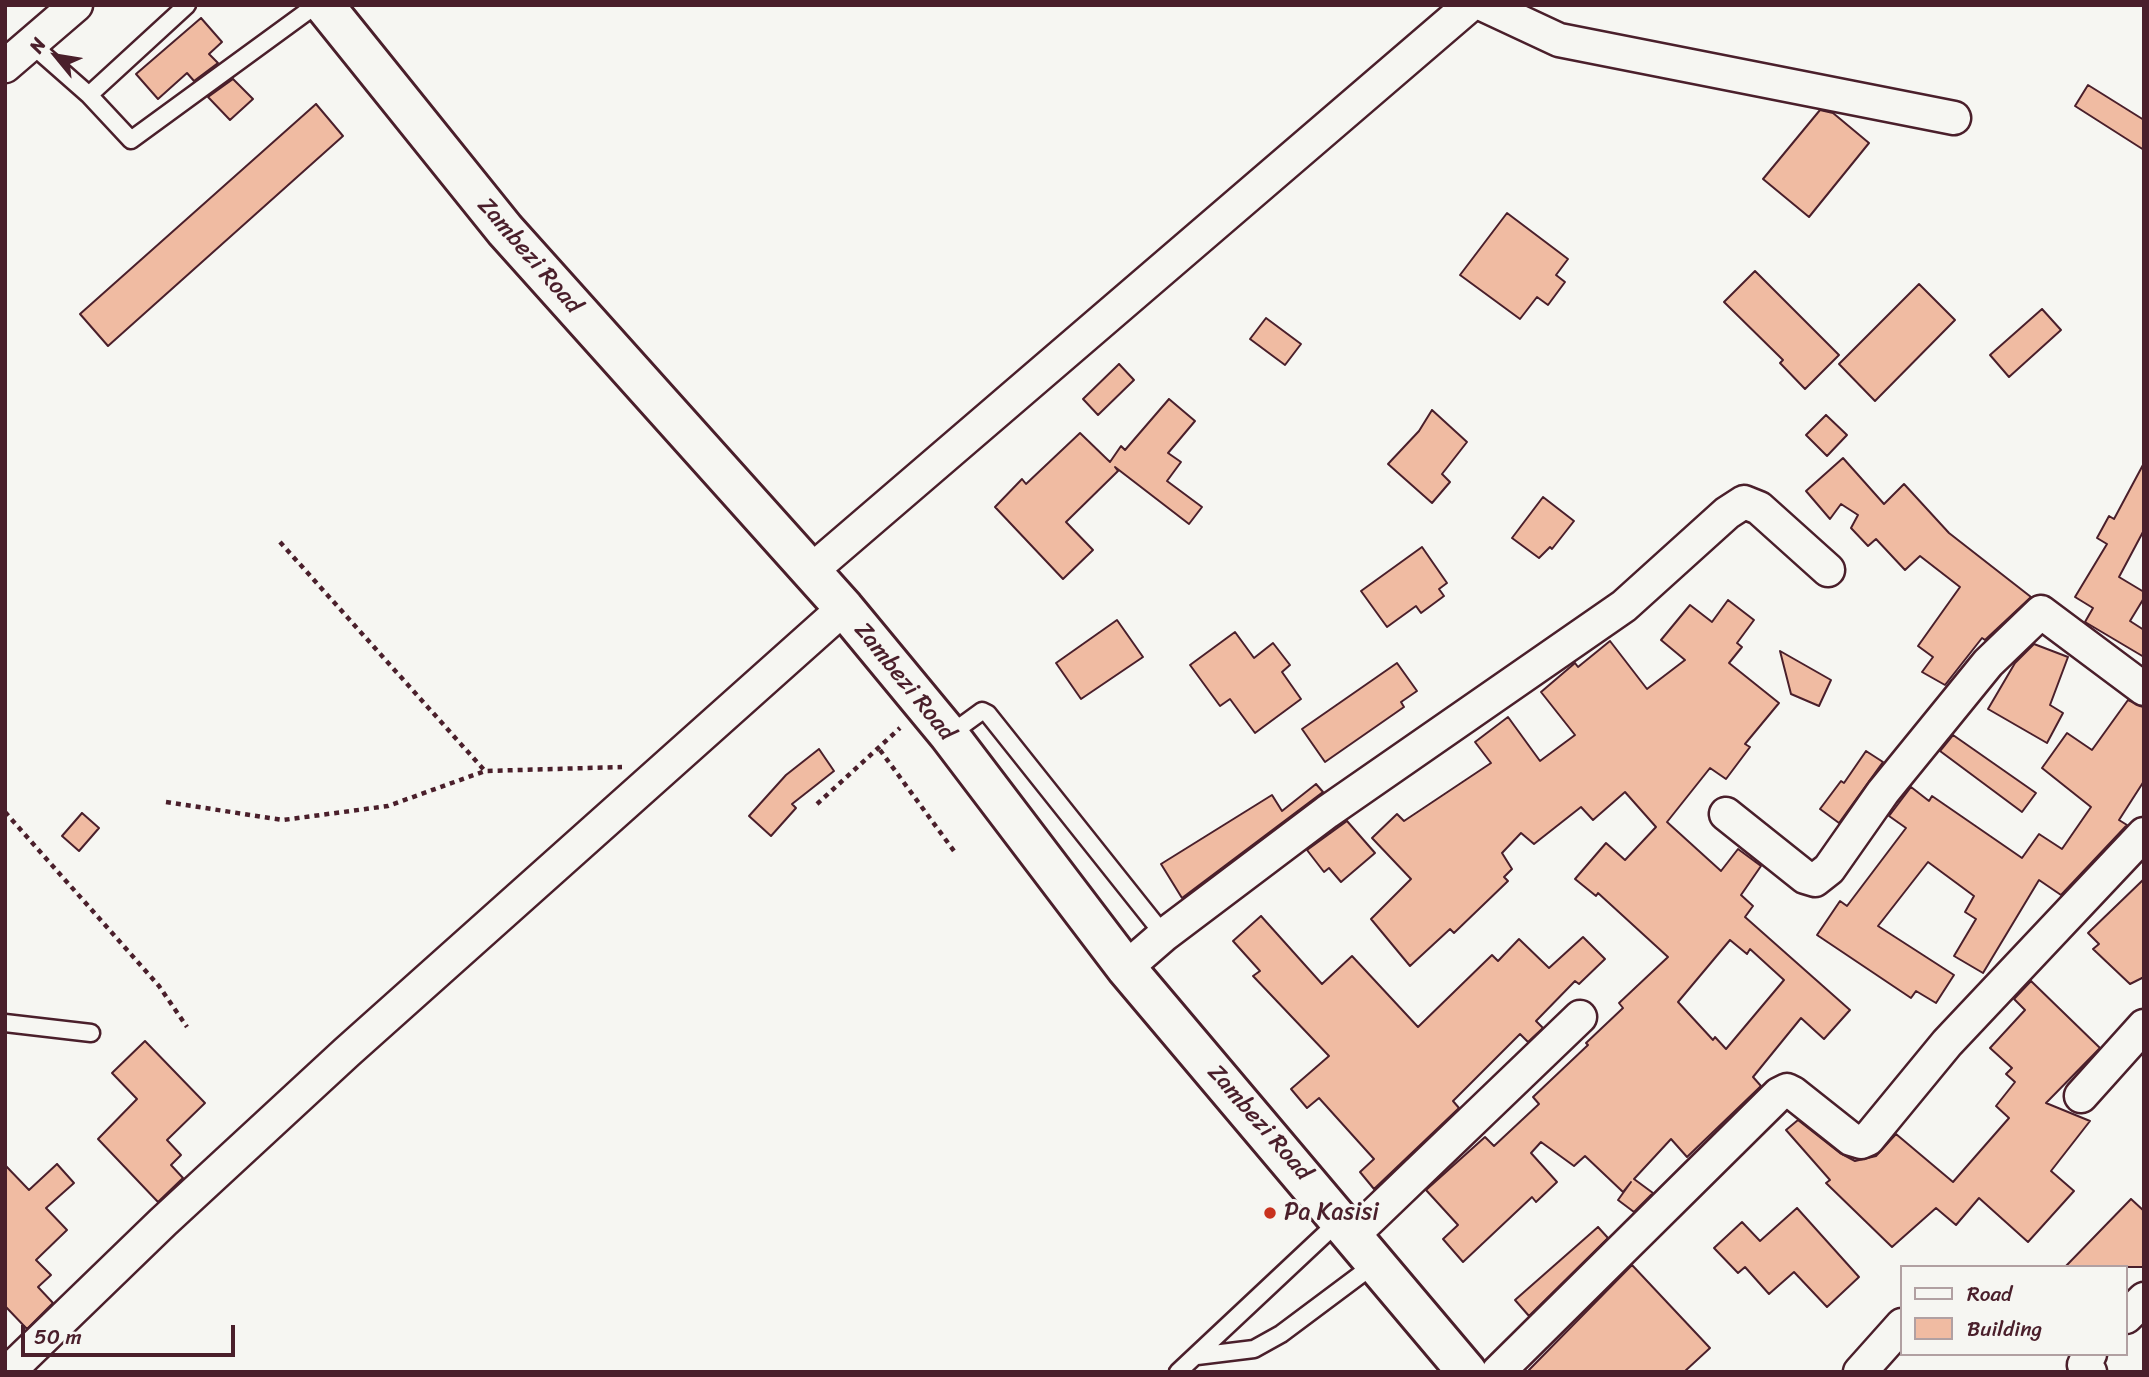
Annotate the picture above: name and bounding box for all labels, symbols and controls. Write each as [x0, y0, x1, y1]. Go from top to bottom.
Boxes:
north arrow [21, 21, 91, 91]
text: N [20, 31, 55, 59]
street label: Zambezi Road [471, 192, 587, 320]
street label: Zambezi Road [847, 617, 961, 747]
street label: Zambezi Road [1201, 1059, 1317, 1187]
place label: Pa Kasisi [1284, 1199, 1379, 1227]
marker: Pa Kasisi [1262, 1205, 1278, 1221]
legend [1900, 1265, 2128, 1356]
text: Road [1967, 1275, 2012, 1313]
scale bar [24, 1310, 238, 1354]
text: Building [1967, 1310, 2042, 1348]
text: 50 m [34, 1318, 82, 1356]

